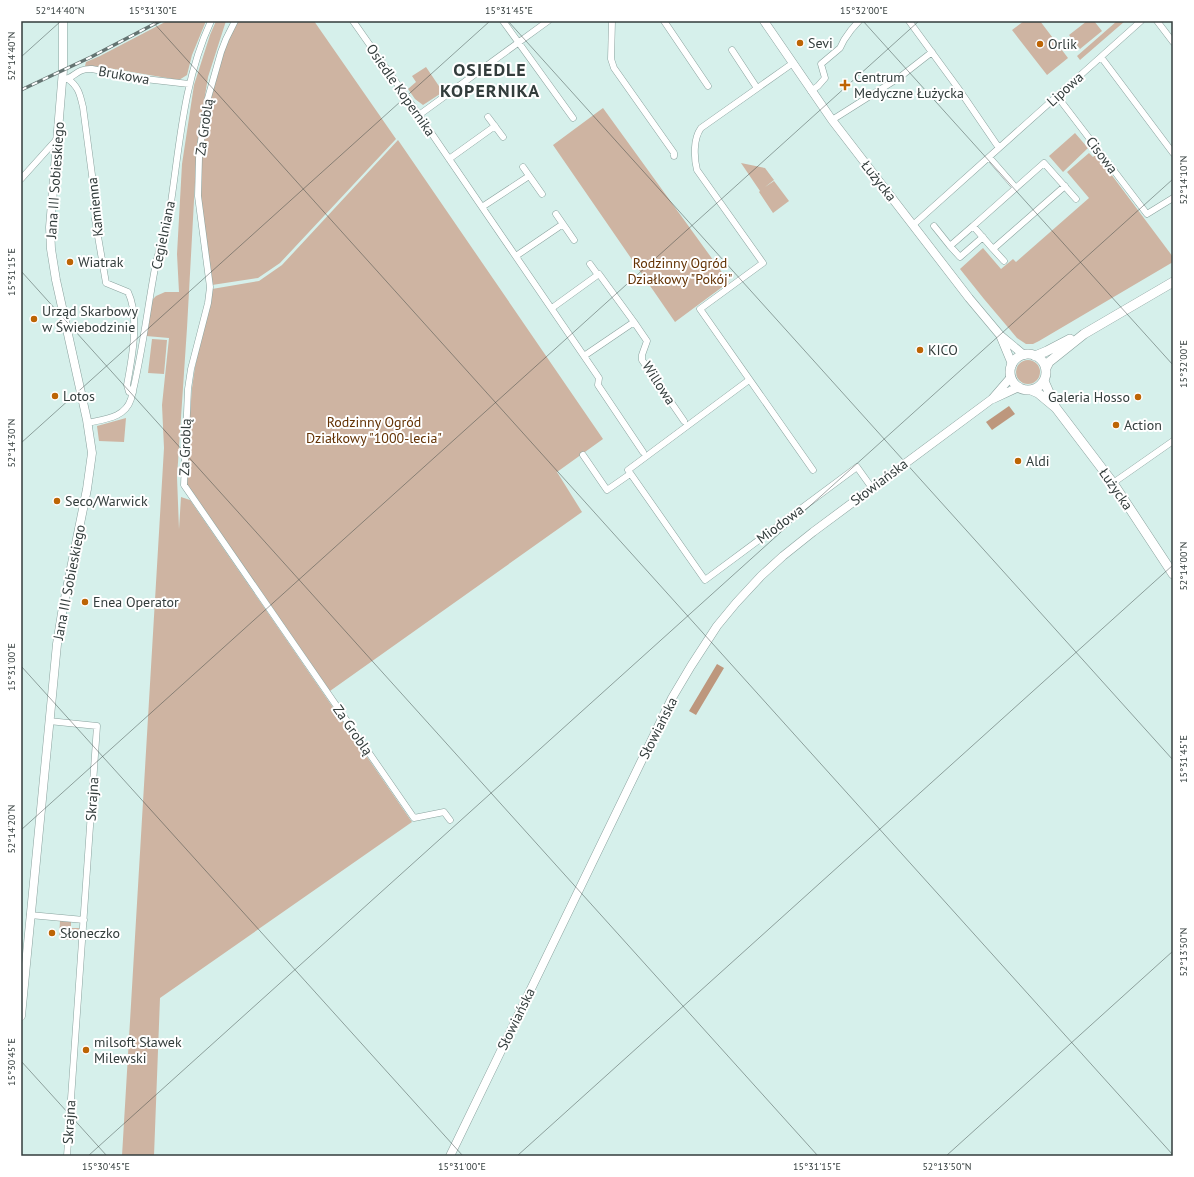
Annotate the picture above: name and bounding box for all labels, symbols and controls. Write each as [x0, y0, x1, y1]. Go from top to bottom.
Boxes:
text: 52°14'40"N [35, 4, 85, 17]
text: 15°31'30"E [129, 4, 177, 17]
text: 15°31'45"E [485, 4, 533, 17]
text: 15°32'00"E [840, 4, 888, 17]
text: 52°14'40"N [5, 31, 18, 81]
place label: Sevi [808, 34, 833, 52]
place label: Orlik [1048, 35, 1077, 53]
marker: Sevi [795, 38, 805, 48]
marker: Orlik [1035, 39, 1045, 49]
street label: Osiedle Kopernika [362, 40, 440, 140]
district label: OSIEDLE KOPERNIKA [440, 58, 540, 102]
street label: Brukowa [97, 62, 151, 88]
place label: Centrum Medyczne Łużycka [854, 68, 964, 102]
street label: Lipowa [1043, 68, 1087, 110]
marker: Centrum Medyczne Łużycka [839, 79, 851, 91]
street label: Za Groblą [191, 97, 217, 157]
street label: Jana III Sobieskiego [42, 121, 68, 240]
street label: Cisowa [1082, 133, 1122, 177]
text: 52°14'10"N [1177, 155, 1190, 205]
street label: Łużycka [857, 157, 901, 205]
street label: Kamienna [83, 176, 107, 238]
street label: Cegielniana [147, 199, 179, 271]
text: 15°31'15"E [5, 248, 18, 296]
place label: Wiatrak [78, 253, 124, 271]
park label: Rodzinny Ogród Działkowy "Pokój" [628, 254, 732, 288]
marker: Wiatrak [65, 257, 75, 267]
place label: Urząd Skarbowy w Świebodzinie [42, 302, 138, 336]
marker: Urząd Skarbowy w Świebodzinie [29, 314, 39, 324]
text: 15°32'00"E [1177, 340, 1190, 388]
place label: KICO [928, 341, 958, 359]
marker: KICO [915, 345, 925, 355]
street label: Willowa [638, 358, 680, 408]
place label: Lotos [63, 387, 95, 405]
place label: Galeria Hosso [1048, 388, 1130, 406]
marker: Lotos [50, 391, 60, 401]
marker: Galeria Hosso [1133, 392, 1143, 402]
park label: Rodzinny Ogród Działkowy "1000-lecia" [306, 413, 442, 447]
place label: Action [1124, 416, 1162, 434]
text: 52°14'30"N [5, 418, 18, 468]
street label: Za Groblą [175, 418, 195, 476]
marker: Action [1111, 420, 1121, 430]
place label: Aldi [1026, 452, 1050, 470]
street label: Słowiańska [847, 455, 911, 509]
marker: Aldi [1013, 456, 1023, 466]
street label: Łużycka [1095, 465, 1137, 513]
place label: Seco/Warwick [65, 492, 148, 510]
marker: Seco/Warwick [52, 496, 62, 506]
street label: Miodowa [753, 500, 807, 548]
street label: Jana III Sobieskiego [49, 523, 89, 642]
text: 52°14'00"N [1177, 541, 1190, 591]
place label: Enea Operator [93, 593, 179, 611]
marker: Enea Operator [80, 597, 90, 607]
text: 15°31'00"E [5, 643, 18, 691]
street label: Słowiańska [635, 694, 681, 762]
street label: Za Groblą [329, 701, 377, 759]
text: 15°31'45"E [1177, 735, 1190, 783]
street label: Skrajna [81, 776, 103, 822]
text: 52°14'20"N [5, 804, 18, 854]
place label: Słoneczko [60, 924, 120, 942]
text: 52°13'50"N [1177, 927, 1190, 977]
marker: Słoneczko [47, 928, 57, 938]
street label: Słowiańska [493, 985, 539, 1053]
place label: milsoft Sławek Milewski [94, 1033, 182, 1067]
text: 15°30'45"E [5, 1038, 18, 1086]
marker: milsoft Sławek Milewski [81, 1045, 91, 1055]
street label: Skrajna [58, 1099, 80, 1145]
text: 15°30'45"E [82, 1160, 130, 1173]
text: 15°31'00"E [438, 1160, 486, 1173]
text: 15°31'15"E [793, 1160, 841, 1173]
text: 52°13'50"N [922, 1160, 972, 1173]

